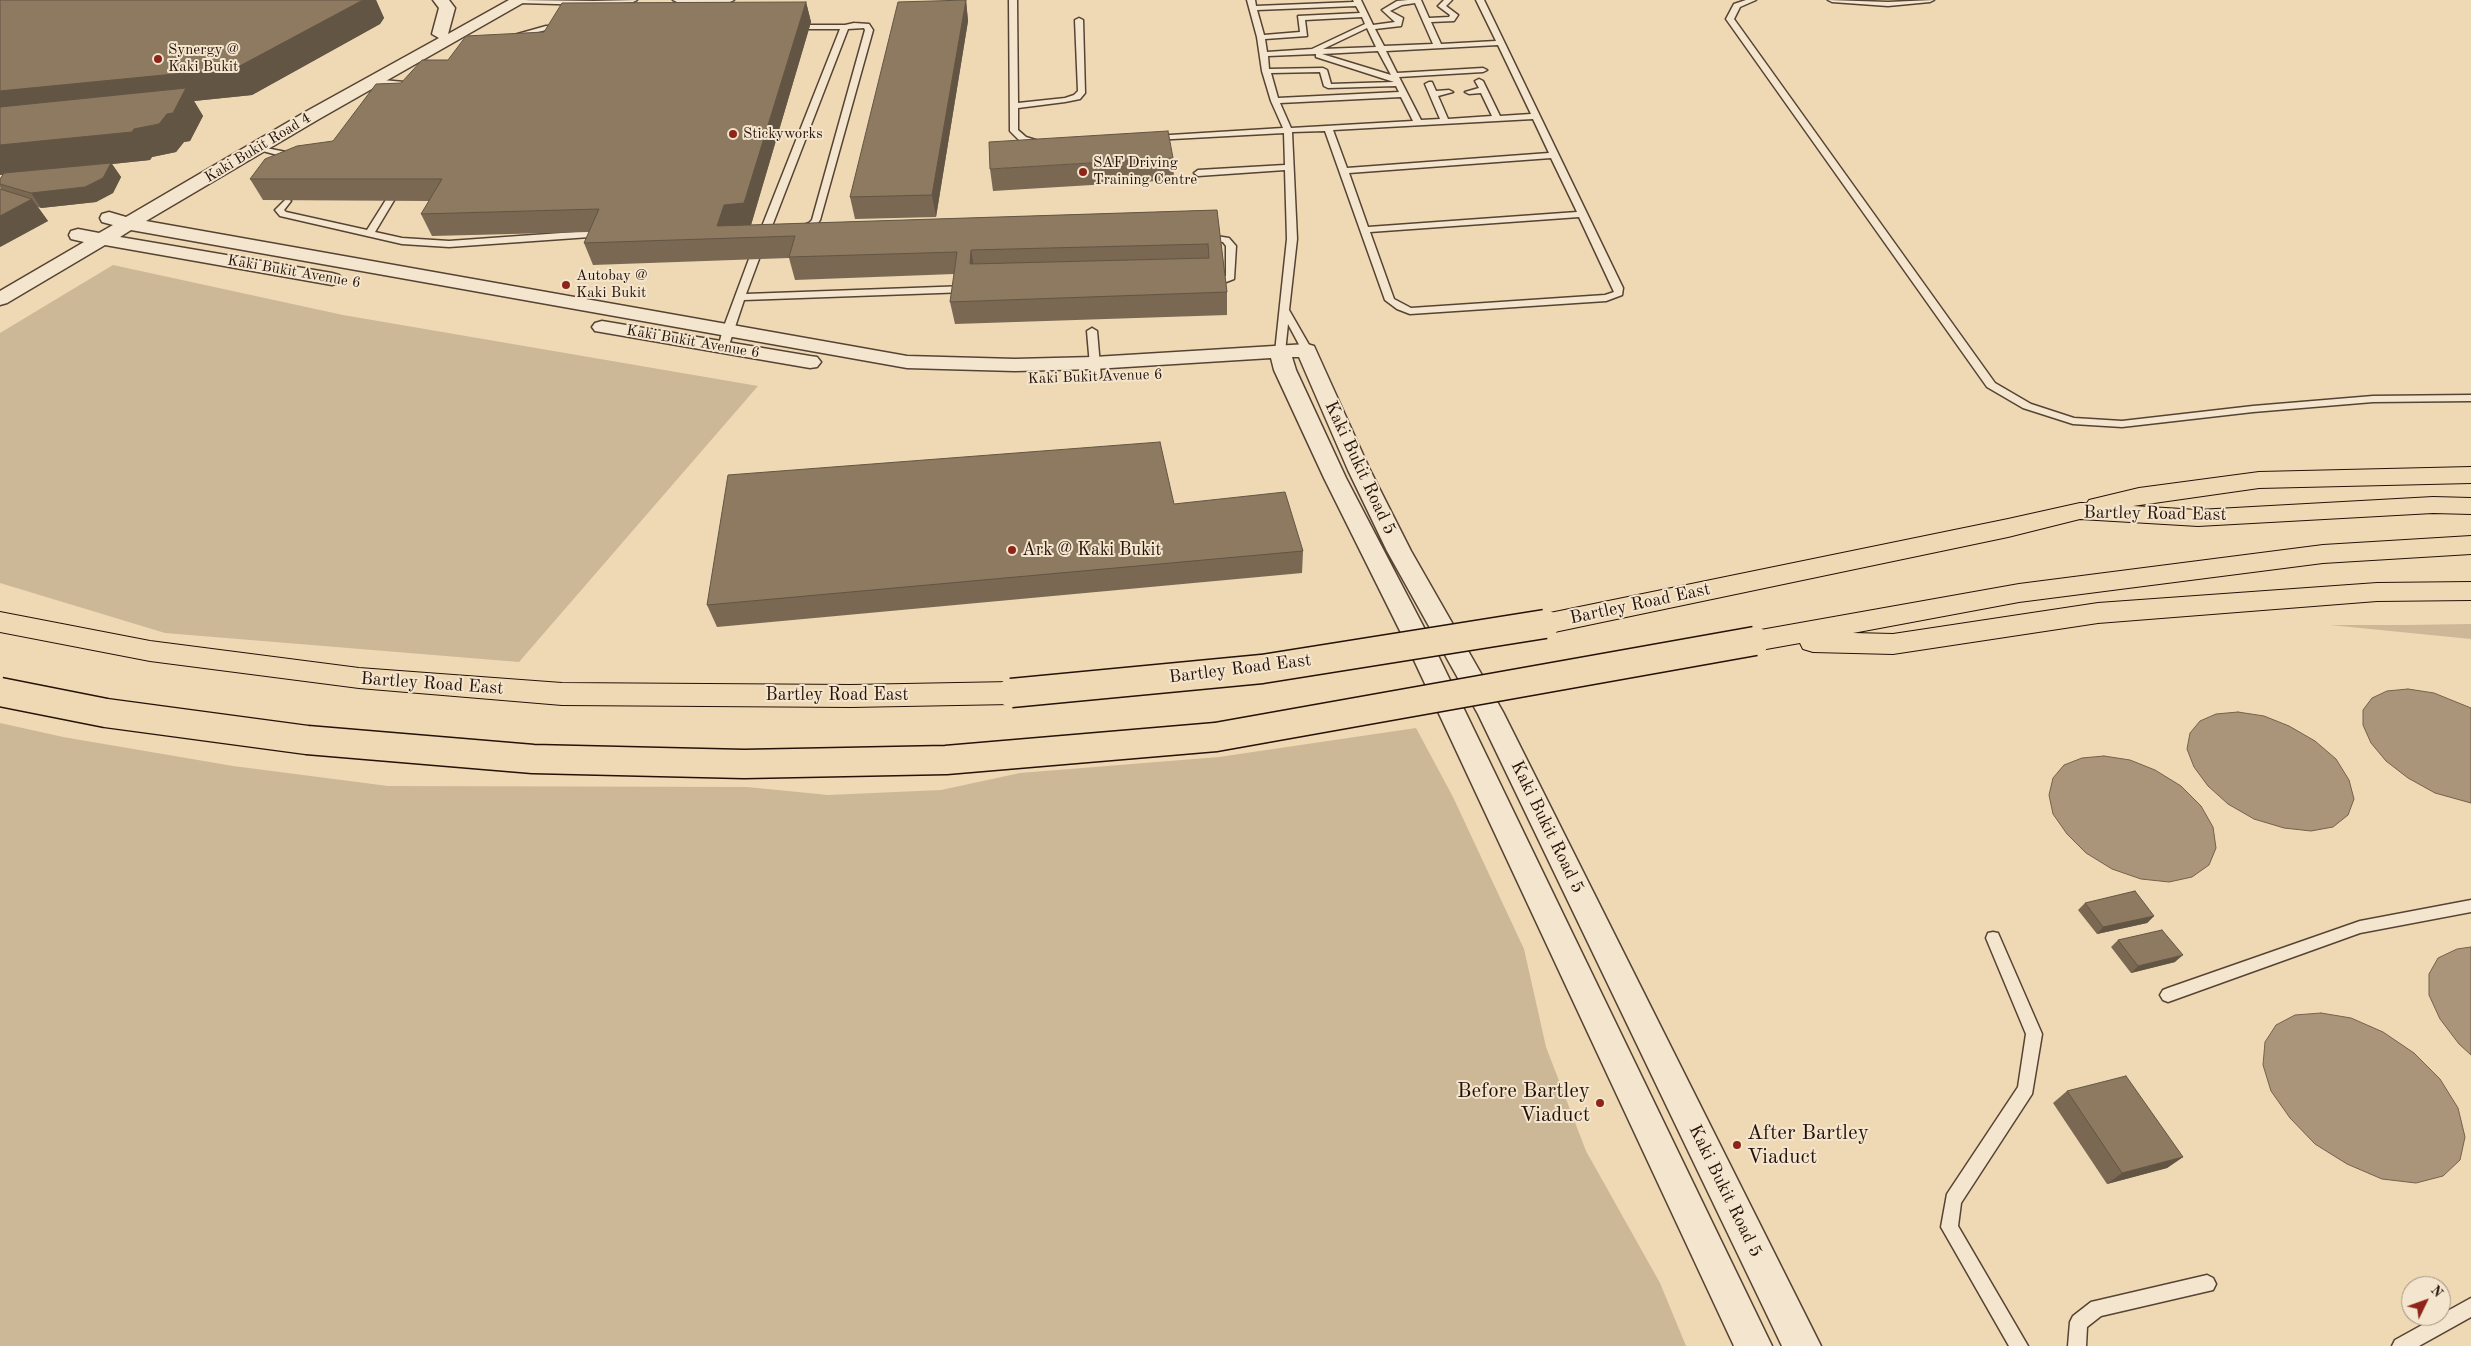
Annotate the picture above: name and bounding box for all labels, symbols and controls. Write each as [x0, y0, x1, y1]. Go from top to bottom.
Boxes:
place label: Synergy @ Kaki Bukit [168, 41, 239, 76]
marker: Synergy @ Kaki Bukit [152, 53, 164, 65]
street label: Kaki Bukit Road 4 [202, 109, 314, 187]
place label: Stickyworks [743, 125, 823, 143]
marker: Stickyworks [727, 128, 739, 140]
place label: SAF Driving Training Centre [1093, 154, 1197, 189]
marker: SAF Driving Training Centre [1077, 166, 1089, 178]
street label: Kaki Bukit Avenue 6 [226, 251, 362, 293]
place label: Autobay @ Kaki Bukit [576, 267, 647, 302]
marker: Autobay @ Kaki Bukit [560, 279, 572, 291]
street label: Kaki Bukit Avenue 6 [625, 321, 761, 363]
street label: Kaki Bukit Avenue 6 [1027, 366, 1163, 388]
street label: Kaki Bukit Road 5 [1320, 398, 1400, 538]
street label: Bartley Road East [2083, 502, 2227, 526]
place label: Ark @ Kaki Bukit [1022, 539, 1162, 561]
marker: Ark @ Kaki Bukit [1006, 544, 1018, 556]
street label: Bartley Road East [1568, 579, 1712, 629]
street label: Bartley Road East [1168, 650, 1312, 688]
street label: Bartley Road East [360, 668, 504, 700]
street label: Bartley Road East [765, 684, 909, 706]
street label: Kaki Bukit Road 5 [1506, 757, 1588, 897]
place label: Before Bartley Viaduct [1457, 1078, 1590, 1128]
marker: Before Bartley Viaduct [1594, 1097, 1606, 1109]
place label: After Bartley Viaduct [1747, 1120, 1869, 1170]
street label: Kaki Bukit Road 5 [1684, 1121, 1766, 1261]
marker: After Bartley Viaduct [1731, 1139, 1743, 1151]
north arrow [2401, 1276, 2451, 1326]
text: N [2428, 1283, 2445, 1300]

